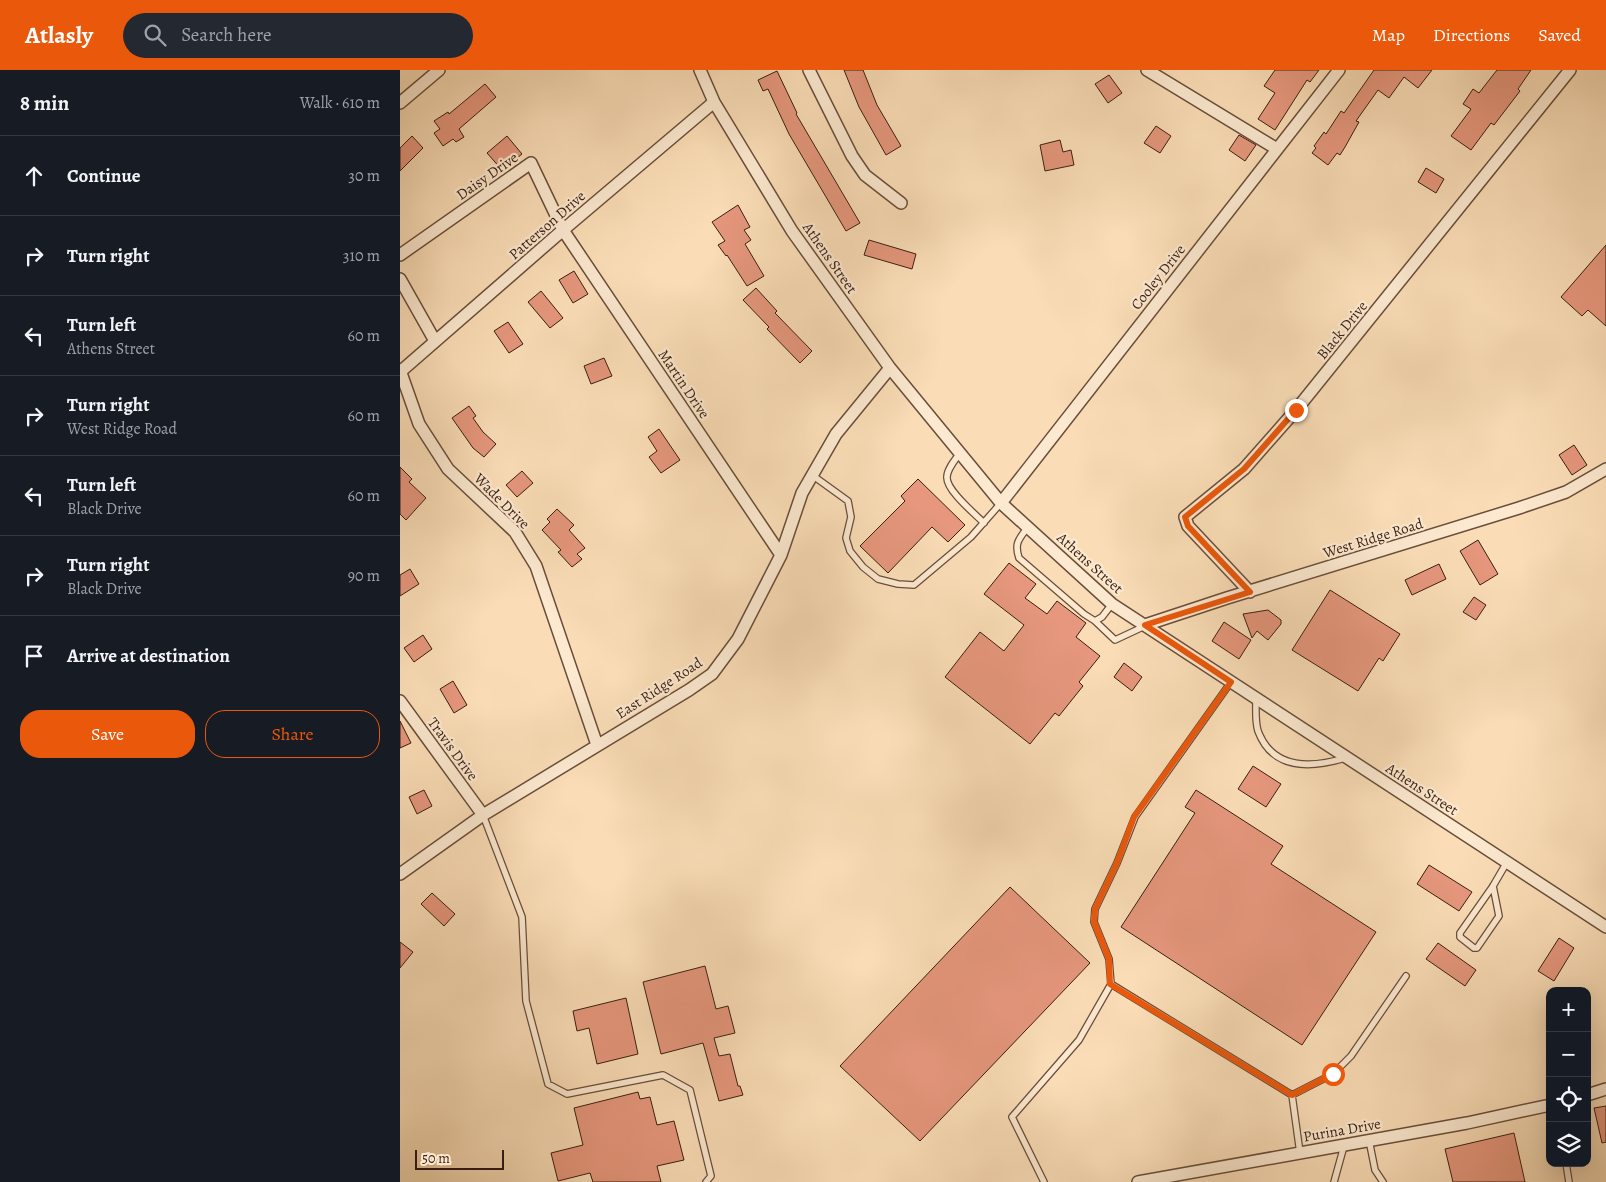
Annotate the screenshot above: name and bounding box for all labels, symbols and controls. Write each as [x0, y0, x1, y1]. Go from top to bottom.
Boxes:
search box [123, 13, 473, 58]
text: Atlasly [25, 19, 93, 51]
icon: search [141, 21, 169, 49]
text: Search here [181, 22, 272, 48]
text: Map [1372, 23, 1405, 47]
text: Directions [1433, 23, 1510, 47]
text: Saved [1538, 23, 1581, 47]
text: 8 min [20, 89, 69, 117]
text: Walk · 610 m [300, 92, 380, 114]
street label: Daisy Drive [452, 147, 522, 205]
icon: ahead [20, 162, 48, 190]
text: Continue [67, 163, 141, 189]
text: 30 m [348, 165, 380, 187]
street label: Patterson Drive [504, 186, 590, 264]
street label: Athens Street [798, 218, 862, 298]
street label: Cooley Drive [1126, 240, 1190, 314]
icon: right [20, 242, 48, 270]
text: Turn right [67, 243, 149, 269]
text: 310 m [343, 245, 380, 267]
street label: Black Drive [1312, 296, 1372, 364]
text: Turn left [67, 312, 136, 338]
icon: left [20, 322, 48, 350]
text: 60 m [348, 325, 380, 347]
text: Athens Street [67, 338, 155, 360]
street label: Martin Drive [654, 346, 715, 423]
text: Turn right [67, 392, 149, 418]
route end [1285, 399, 1308, 422]
icon: right [20, 402, 48, 430]
text: 60 m [348, 405, 380, 427]
text: West Ridge Road [67, 418, 177, 440]
street label: Wade Drive [469, 468, 534, 533]
text: Turn left [67, 472, 136, 498]
icon: left [20, 482, 48, 510]
text: 60 m [348, 485, 380, 507]
text: Black Drive [67, 498, 142, 520]
street label: West Ridge Road [1320, 513, 1426, 563]
street label: Athens Street [1052, 527, 1127, 598]
text: Turn right [67, 552, 149, 578]
icon: right [20, 562, 48, 590]
text: 90 m [348, 565, 380, 587]
text: Black Drive [67, 578, 142, 600]
icon: arrive [20, 642, 48, 670]
text: Arrive at destination [67, 643, 230, 669]
street label: East Ridge Road [612, 652, 707, 723]
button: Save [20, 710, 195, 758]
button: Share [205, 710, 380, 758]
street label: Travis Drive [423, 713, 483, 785]
street label: Athens Street [1381, 758, 1462, 820]
map controls [1546, 987, 1591, 1167]
button: + [1546, 987, 1591, 1032]
button: − [1546, 1032, 1591, 1077]
route start [1322, 1063, 1345, 1086]
button: locate [1546, 1077, 1591, 1122]
street label: Purina Drive [1302, 1113, 1383, 1147]
button: layers [1546, 1122, 1591, 1167]
scale bar [415, 1147, 504, 1170]
text: 50 m [422, 1149, 450, 1168]

